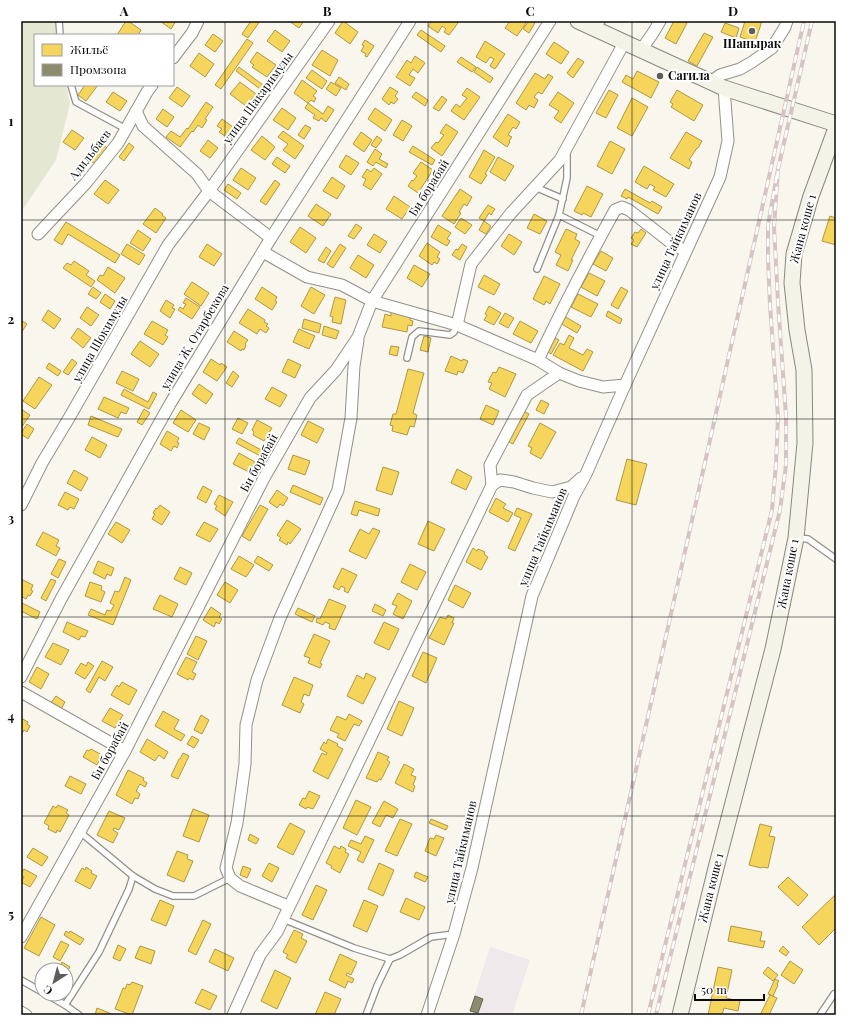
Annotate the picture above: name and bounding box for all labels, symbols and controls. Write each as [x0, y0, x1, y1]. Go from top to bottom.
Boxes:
text: A [119, 2, 129, 19]
text: B [323, 2, 332, 19]
text: C [525, 2, 535, 19]
text: D [728, 2, 738, 19]
marker: Шанырак [747, 26, 757, 36]
legend [34, 34, 174, 86]
place label: Шанырак [723, 35, 782, 51]
text: Жильё [70, 41, 108, 57]
street label: улица Шакаримулы [218, 48, 296, 147]
text: Промзона [70, 61, 127, 77]
place label: Сагила [668, 67, 710, 83]
marker: Сагила [655, 71, 665, 81]
text: 1 [9, 112, 14, 129]
street label: Адильбаев [64, 126, 114, 184]
street label: Би борабай [404, 156, 452, 219]
street label: улица Тайкиманов [645, 189, 705, 293]
street label: Жана коше 1 [785, 192, 819, 265]
street label: улица Ж. Отарбекова [156, 281, 232, 393]
street label: улица Шокимулы [67, 292, 130, 386]
text: 2 [8, 310, 15, 327]
street label: Би борабай [236, 430, 281, 494]
street label: улица Тайкиманов [514, 485, 570, 589]
text: 3 [8, 509, 14, 526]
street label: Жана коше 1 [772, 537, 802, 610]
text: 4 [8, 707, 15, 724]
street label: Би борабай [87, 718, 132, 782]
street label: улица Тайкиманов [440, 798, 480, 906]
street label: Жана коше 1 [694, 851, 727, 924]
text: 5 [8, 905, 14, 922]
north arrow [34, 962, 74, 1002]
scale bar [695, 976, 764, 1002]
text: 50 m [701, 981, 727, 997]
text: С [40, 982, 55, 999]

